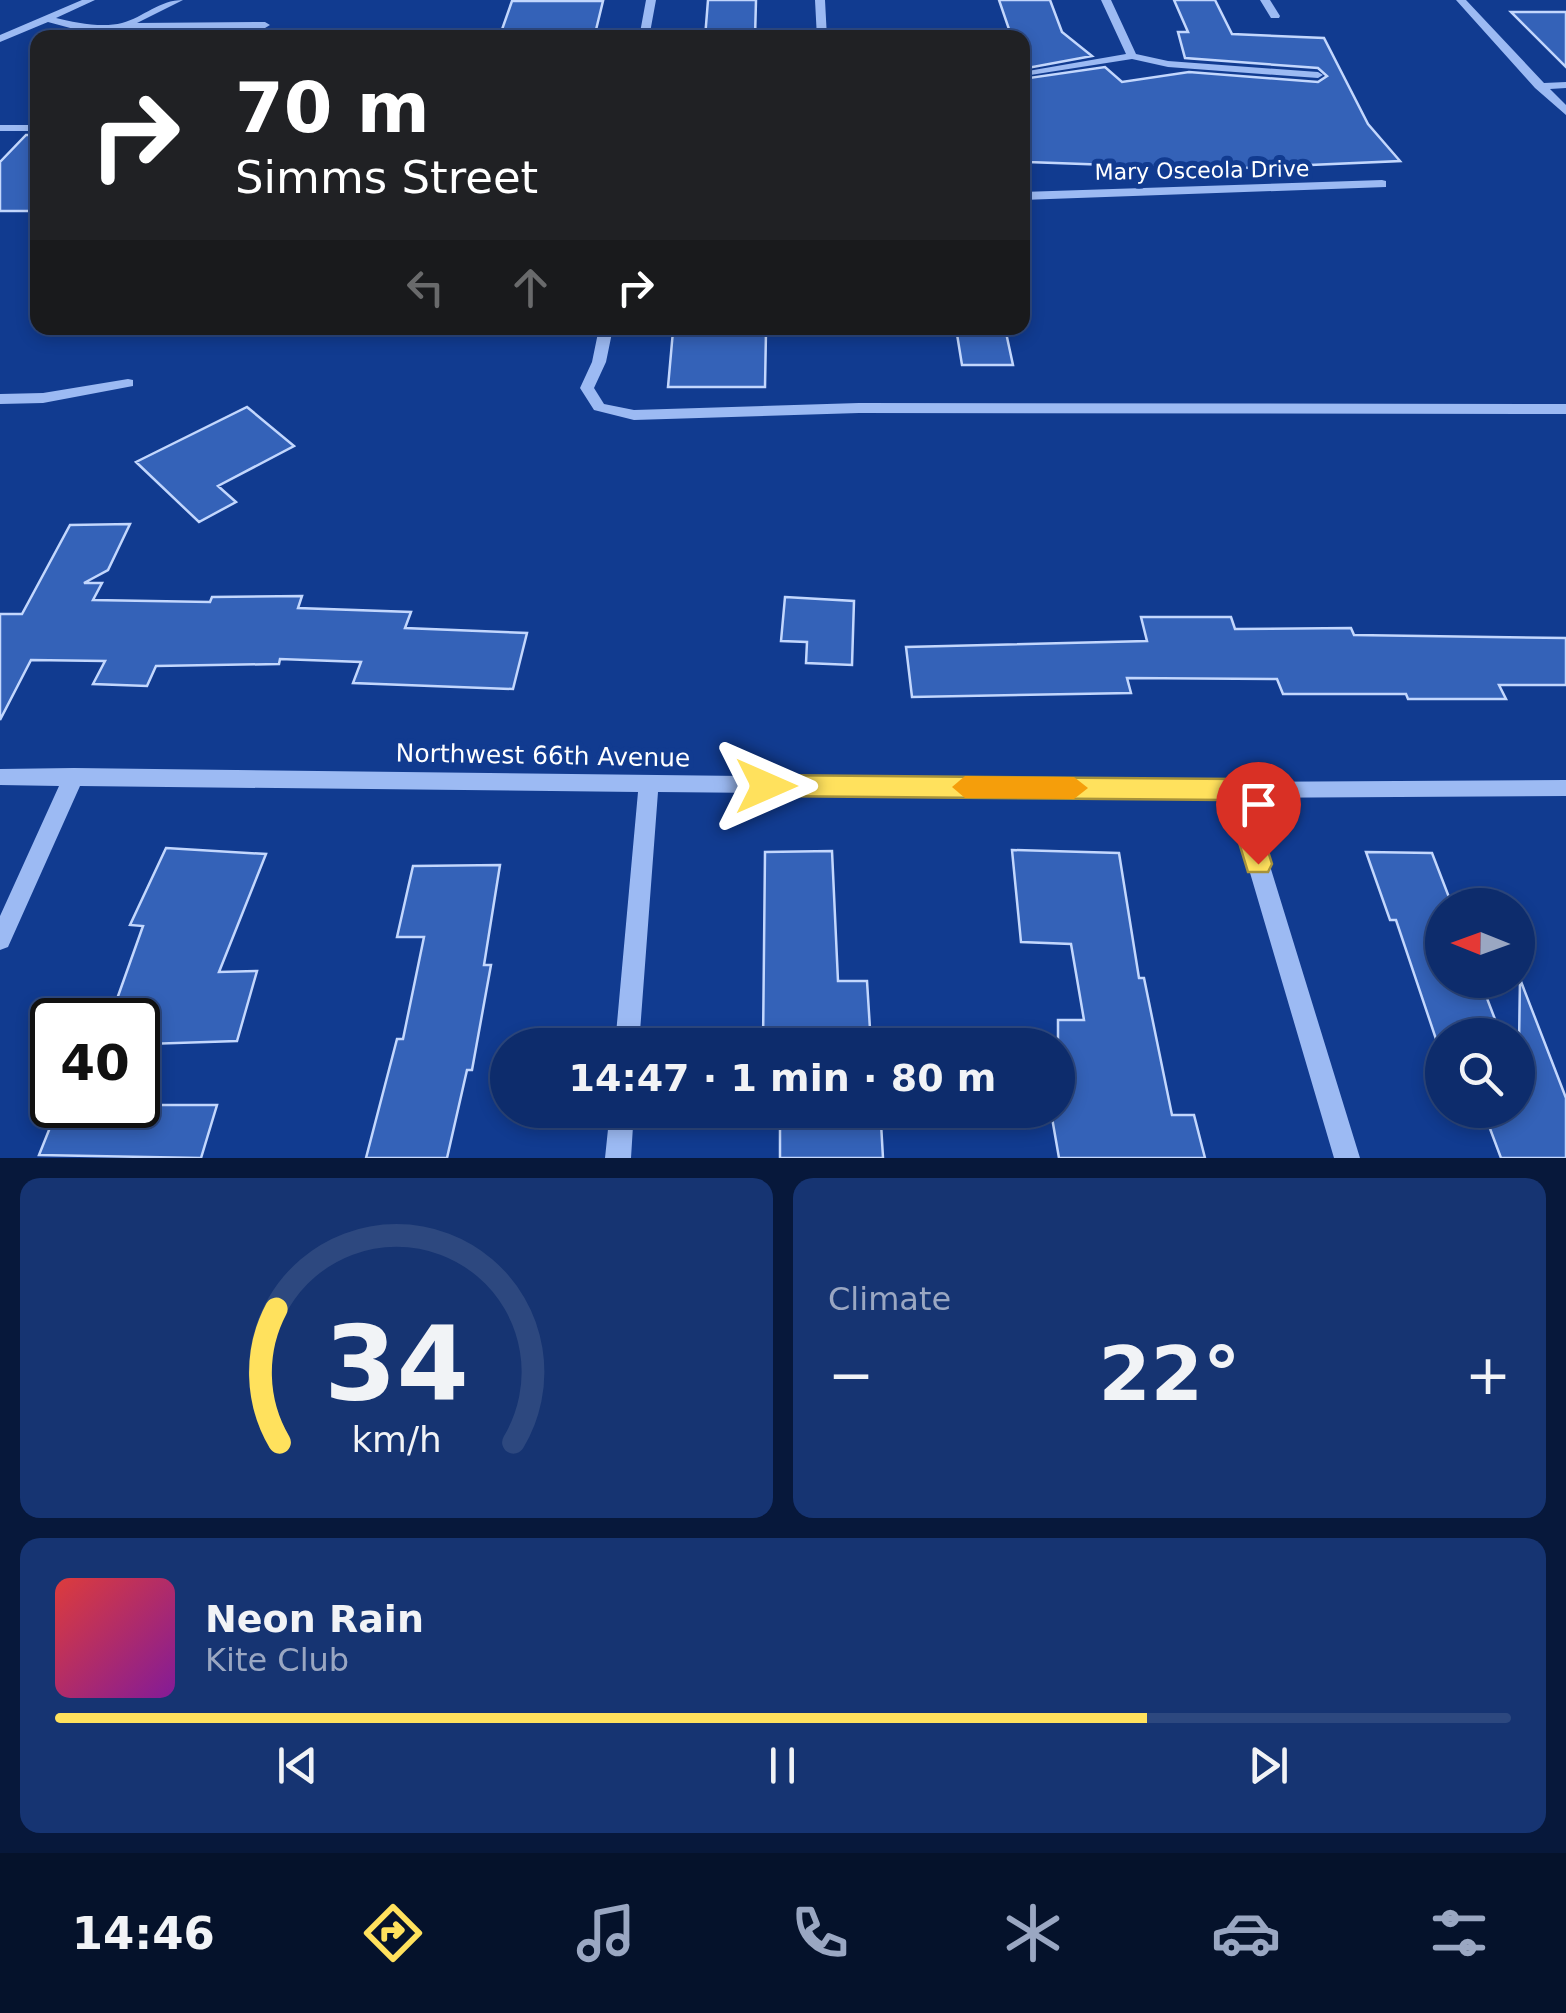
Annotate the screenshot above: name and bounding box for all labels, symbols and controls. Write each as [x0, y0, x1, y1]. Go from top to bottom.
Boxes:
text: 70 m [235, 67, 430, 149]
icon: right [70, 70, 200, 200]
text: Simms Street [235, 151, 538, 204]
street label: Mary Osceola Drive [1094, 156, 1310, 185]
icon: left [398, 260, 453, 315]
icon: ahead [503, 260, 558, 315]
icon: right [608, 260, 663, 315]
position arrow [714, 734, 818, 838]
street label: Northwest 66th Avenue [395, 738, 691, 773]
pin [1216, 762, 1301, 865]
icon: arrive [1231, 777, 1286, 832]
north arrow [1425, 888, 1535, 998]
map controls [1425, 888, 1535, 1128]
speed limit sign: 40 [30, 998, 160, 1128]
button: search [1425, 1018, 1535, 1128]
text: 14:47 · 1 min · 80 m [569, 1056, 996, 1100]
text: Climate [828, 1280, 951, 1318]
text: 34 [324, 1303, 469, 1425]
text: 22° [1099, 1330, 1240, 1418]
text: − [828, 1343, 874, 1407]
text: + [1465, 1343, 1511, 1407]
text: km/h [351, 1419, 442, 1460]
text: Neon Rain [205, 1597, 424, 1641]
text: Kite Club [205, 1641, 349, 1679]
icon: previous [270, 1738, 325, 1793]
icon: pause [755, 1738, 810, 1793]
icon: next [1241, 1738, 1296, 1793]
icon: directions [358, 1898, 428, 1968]
icon: music [571, 1898, 641, 1968]
icon: phone [785, 1898, 855, 1968]
icon: climate [998, 1898, 1068, 1968]
icon: car [1211, 1898, 1281, 1968]
icon: filters [1424, 1898, 1494, 1968]
text: 14:46 [72, 1907, 215, 1960]

